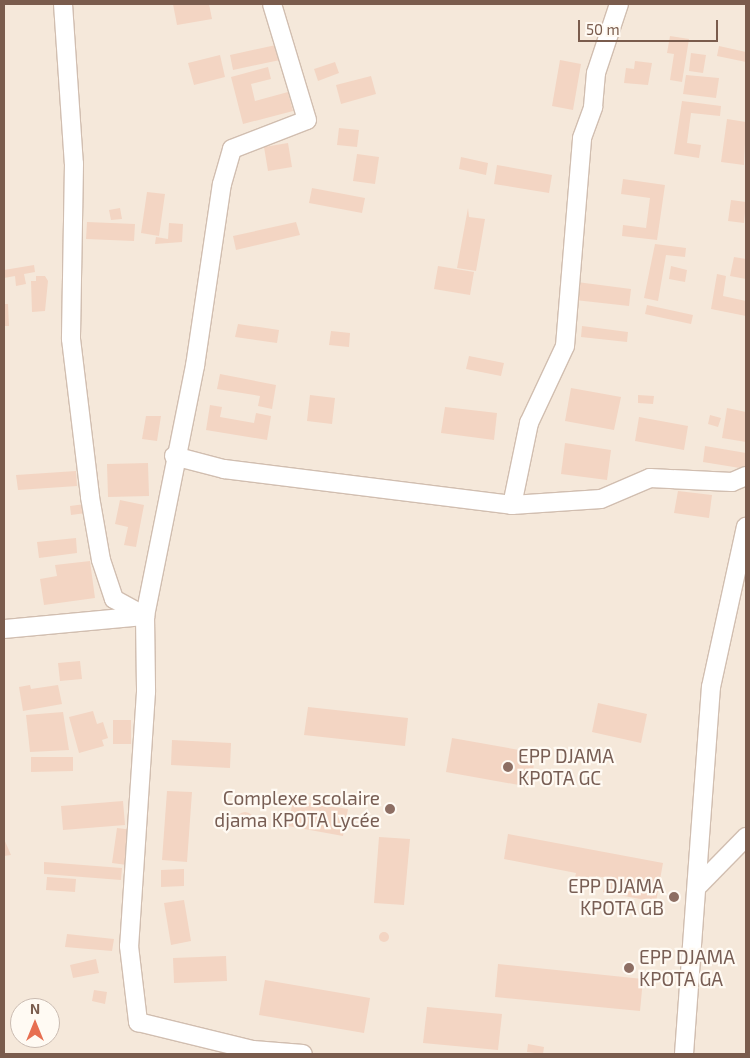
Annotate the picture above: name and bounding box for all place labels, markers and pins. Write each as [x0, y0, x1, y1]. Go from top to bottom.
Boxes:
place label: EPP DJAMA KPOTA GC [518, 745, 614, 789]
marker: EPP DJAMA KPOTA GC [502, 761, 514, 773]
place label: Complexe scolaire djama KPOTA Lycée [214, 787, 380, 831]
marker: Complexe scolaire djama KPOTA Lycée [384, 803, 396, 815]
place label: EPP DJAMA KPOTA GB [568, 875, 664, 919]
marker: EPP DJAMA KPOTA GB [668, 891, 680, 903]
place label: EPP DJAMA KPOTA GA [639, 946, 735, 990]
marker: EPP DJAMA KPOTA GA [623, 962, 635, 974]

